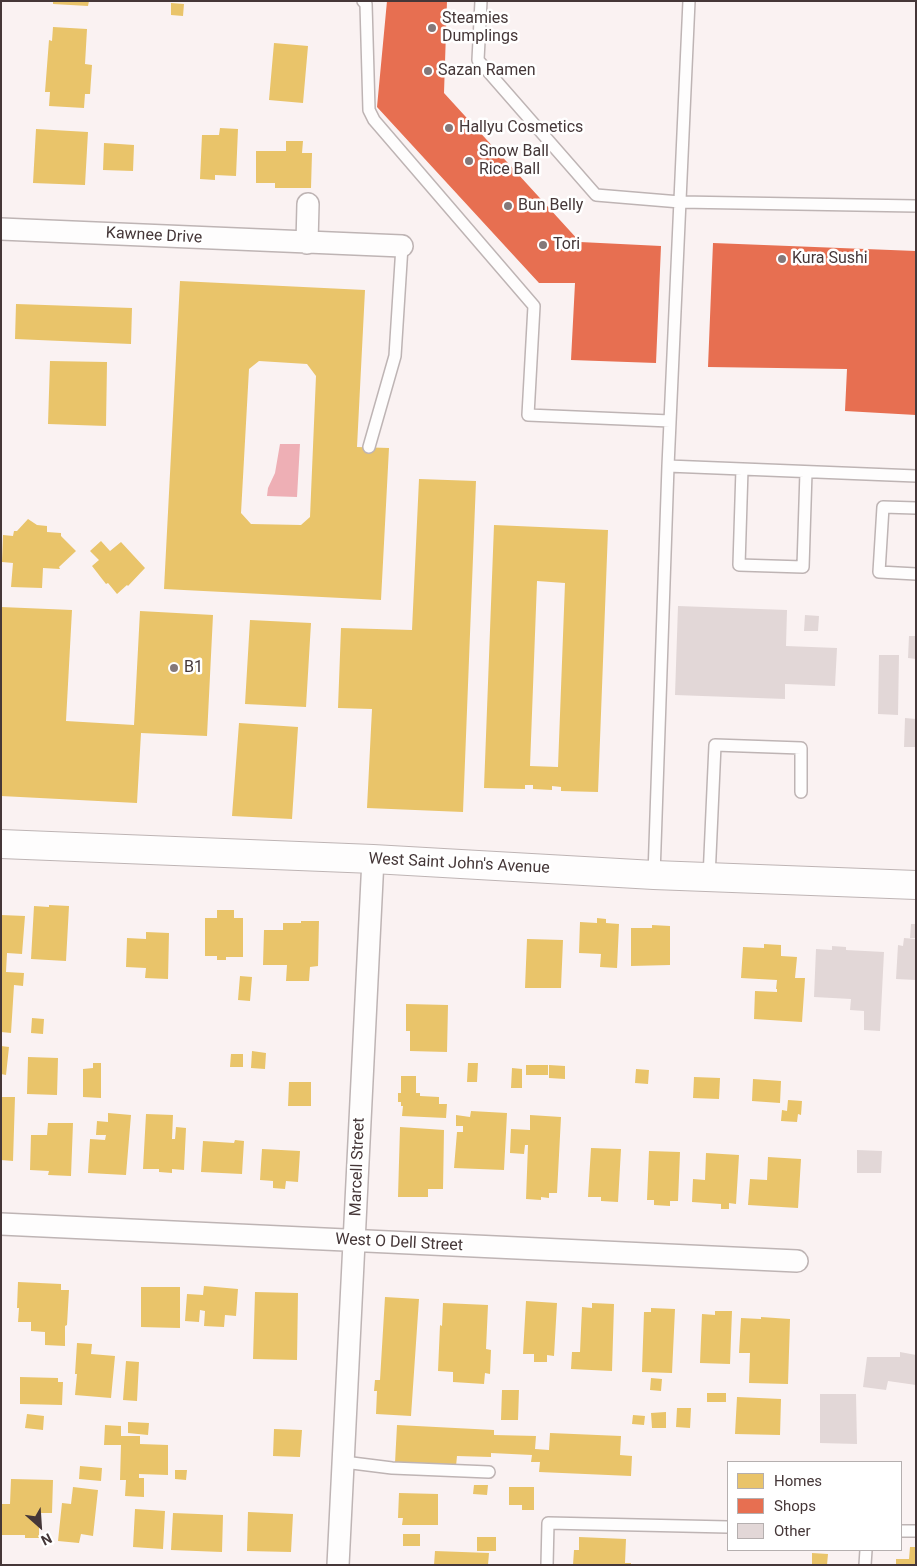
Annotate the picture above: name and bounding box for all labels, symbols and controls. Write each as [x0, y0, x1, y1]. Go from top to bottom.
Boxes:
place label: Steamies Dumplings [442, 9, 518, 47]
marker: Steamies Dumplings [426, 22, 438, 34]
place label: Sazan Ramen [438, 61, 536, 81]
marker: Sazan Ramen [422, 65, 434, 77]
place label: Hallyu Cosmetics [459, 118, 583, 138]
marker: Hallyu Cosmetics [443, 122, 455, 134]
place label: Snow Ball Rice Ball [479, 142, 549, 180]
marker: Snow Ball Rice Ball [463, 155, 475, 167]
place label: Bun Belly [518, 196, 583, 216]
marker: Bun Belly [502, 200, 514, 212]
street label: Kawnee Drive [105, 224, 203, 248]
place label: Tori [553, 235, 580, 255]
marker: Tori [537, 239, 549, 251]
place label: Kura Sushi [792, 249, 868, 269]
marker: Kura Sushi [776, 253, 788, 265]
place label: B1 [184, 658, 203, 678]
marker: B1 [168, 662, 180, 674]
street label: West Saint John's Avenue [368, 850, 550, 878]
street label: Marcell Street [347, 1117, 369, 1217]
street label: West O Dell Street [335, 1230, 463, 1256]
legend [727, 1461, 902, 1551]
text: Homes [774, 1472, 822, 1490]
text: Shops [774, 1497, 816, 1515]
north arrow [15, 1501, 65, 1551]
text: Other [774, 1522, 811, 1540]
text: N [39, 1530, 55, 1549]

